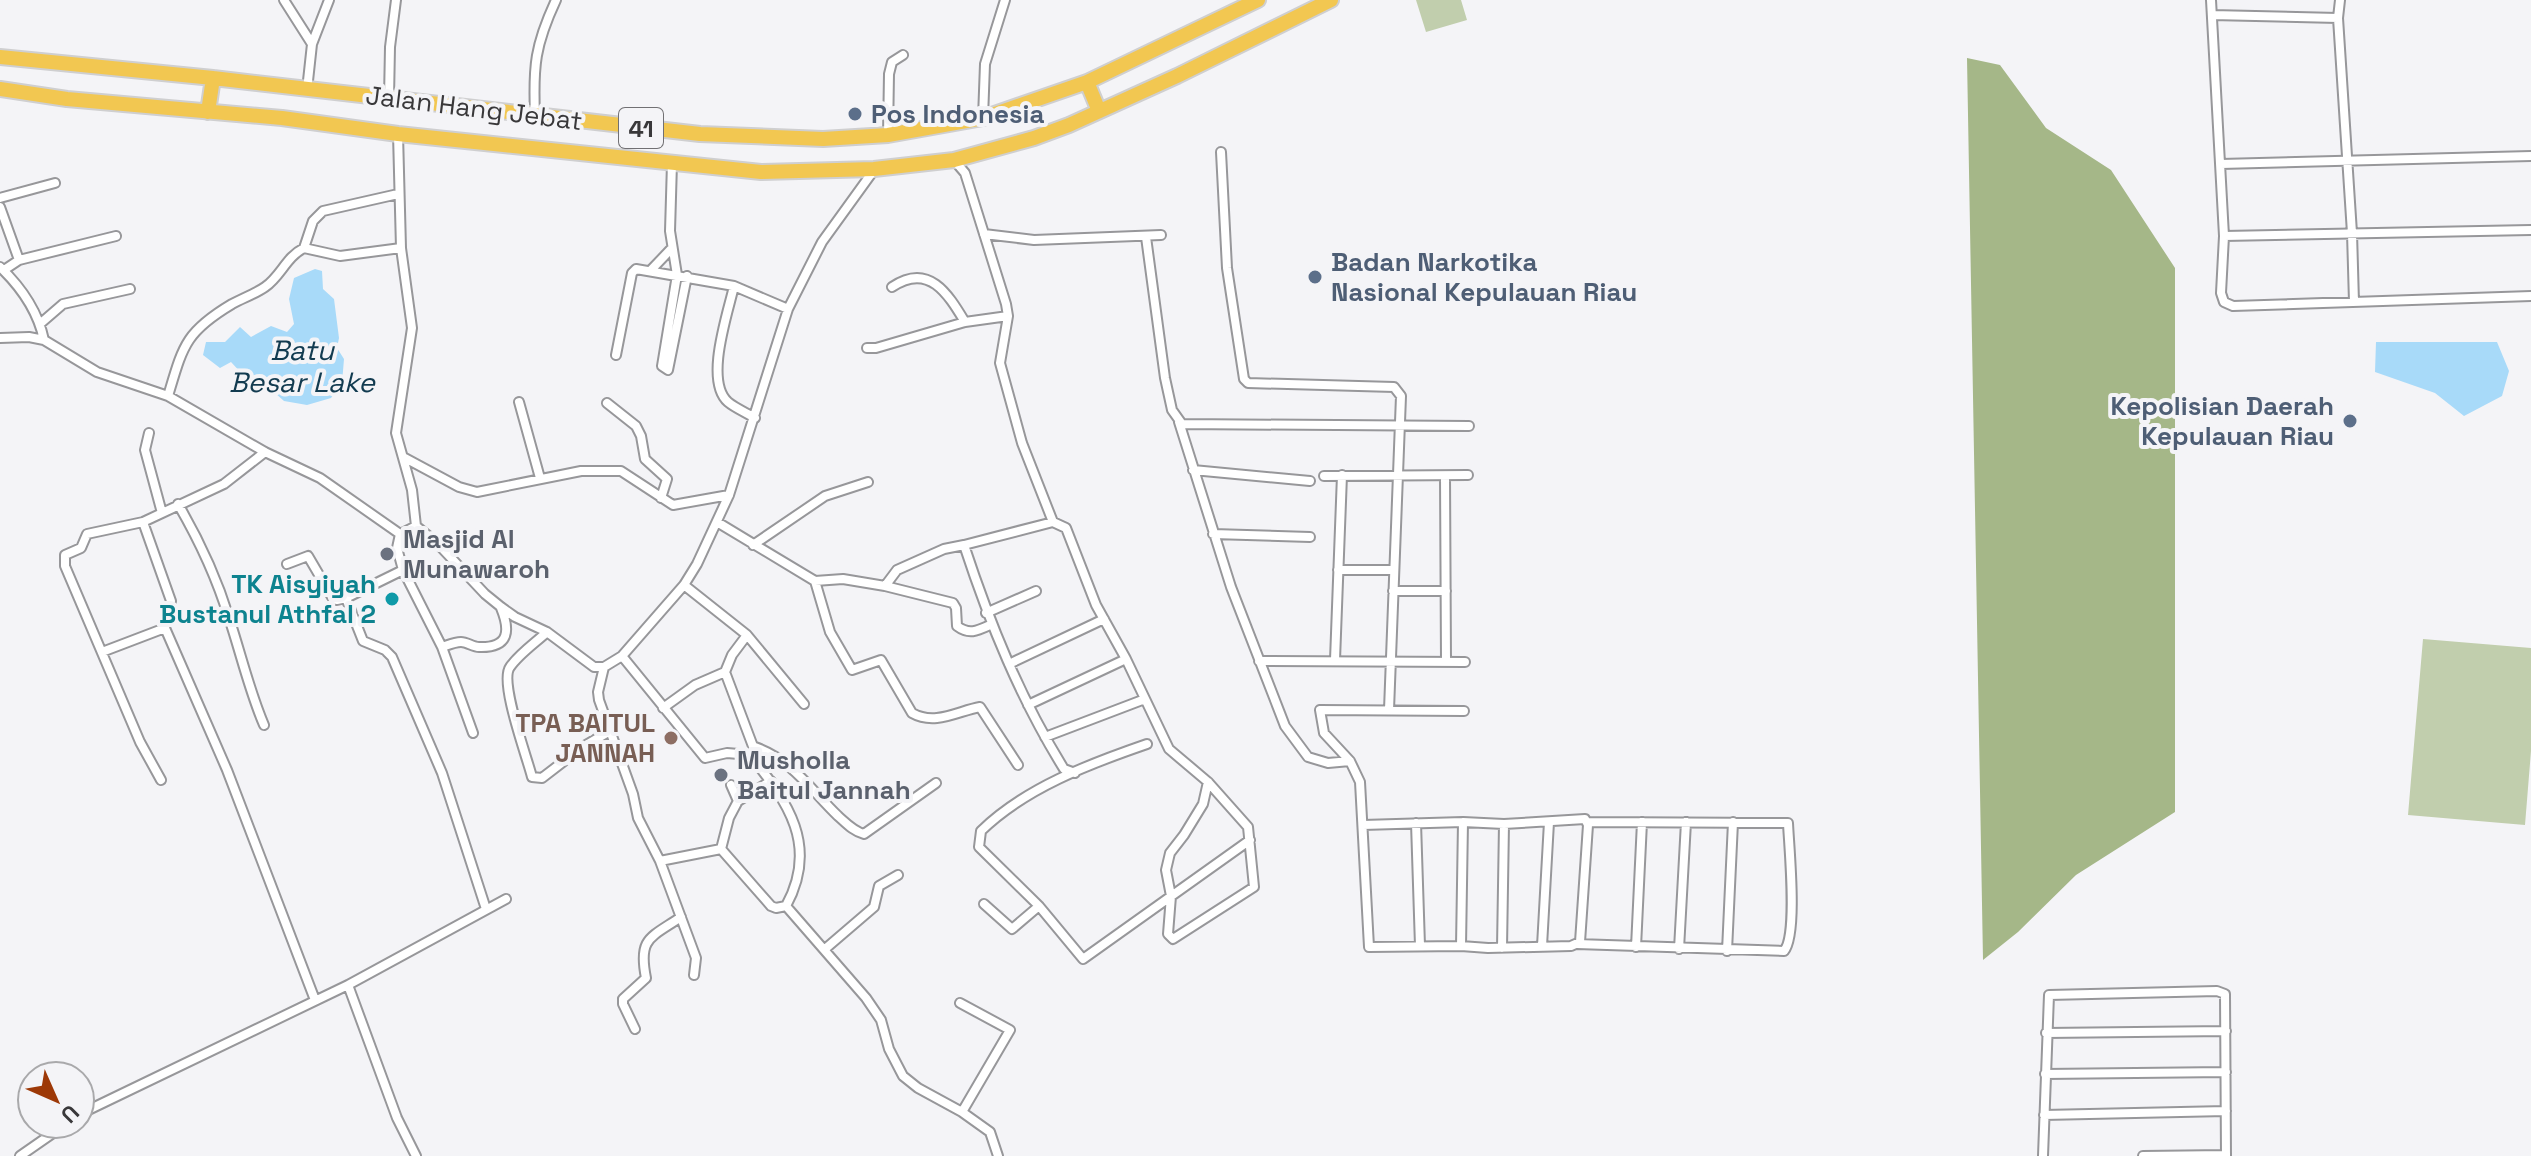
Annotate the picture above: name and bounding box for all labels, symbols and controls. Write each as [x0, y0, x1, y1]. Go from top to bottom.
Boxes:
street label: Jalan Hang Jebat [364, 78, 584, 138]
place label: Pos Indonesia [871, 97, 1045, 131]
marker: Pos Indonesia [846, 105, 864, 123]
road number: 41 [619, 108, 663, 148]
place label: Badan Narkotika Nasional Kepulauan Riau [1331, 245, 1637, 309]
marker: Badan Narkotika Nasional Kepulauan Riau [1306, 268, 1324, 286]
water label: Batu Besar Lake [229, 332, 376, 400]
place label: Kepolisian Daerah Kepulauan Riau [2110, 389, 2334, 453]
marker: Kepolisian Daerah Kepulauan Riau [2341, 412, 2359, 430]
place label: Masjid Al Munawaroh [403, 522, 550, 586]
marker: Masjid Al Munawaroh [378, 545, 396, 563]
place label: TK Aisyiyah Bustanul Athfal 2 [159, 567, 376, 631]
marker: TK Aisyiyah Bustanul Athfal 2 [383, 590, 401, 608]
place label: TPA BAITUL JANNAH [515, 706, 655, 770]
marker: TPA BAITUL JANNAH [662, 729, 680, 747]
place label: Musholla Baitul Jannah [737, 743, 911, 807]
marker: Musholla Baitul Jannah [712, 766, 730, 784]
north arrow [16, 1060, 96, 1140]
text: U [55, 1099, 85, 1129]

